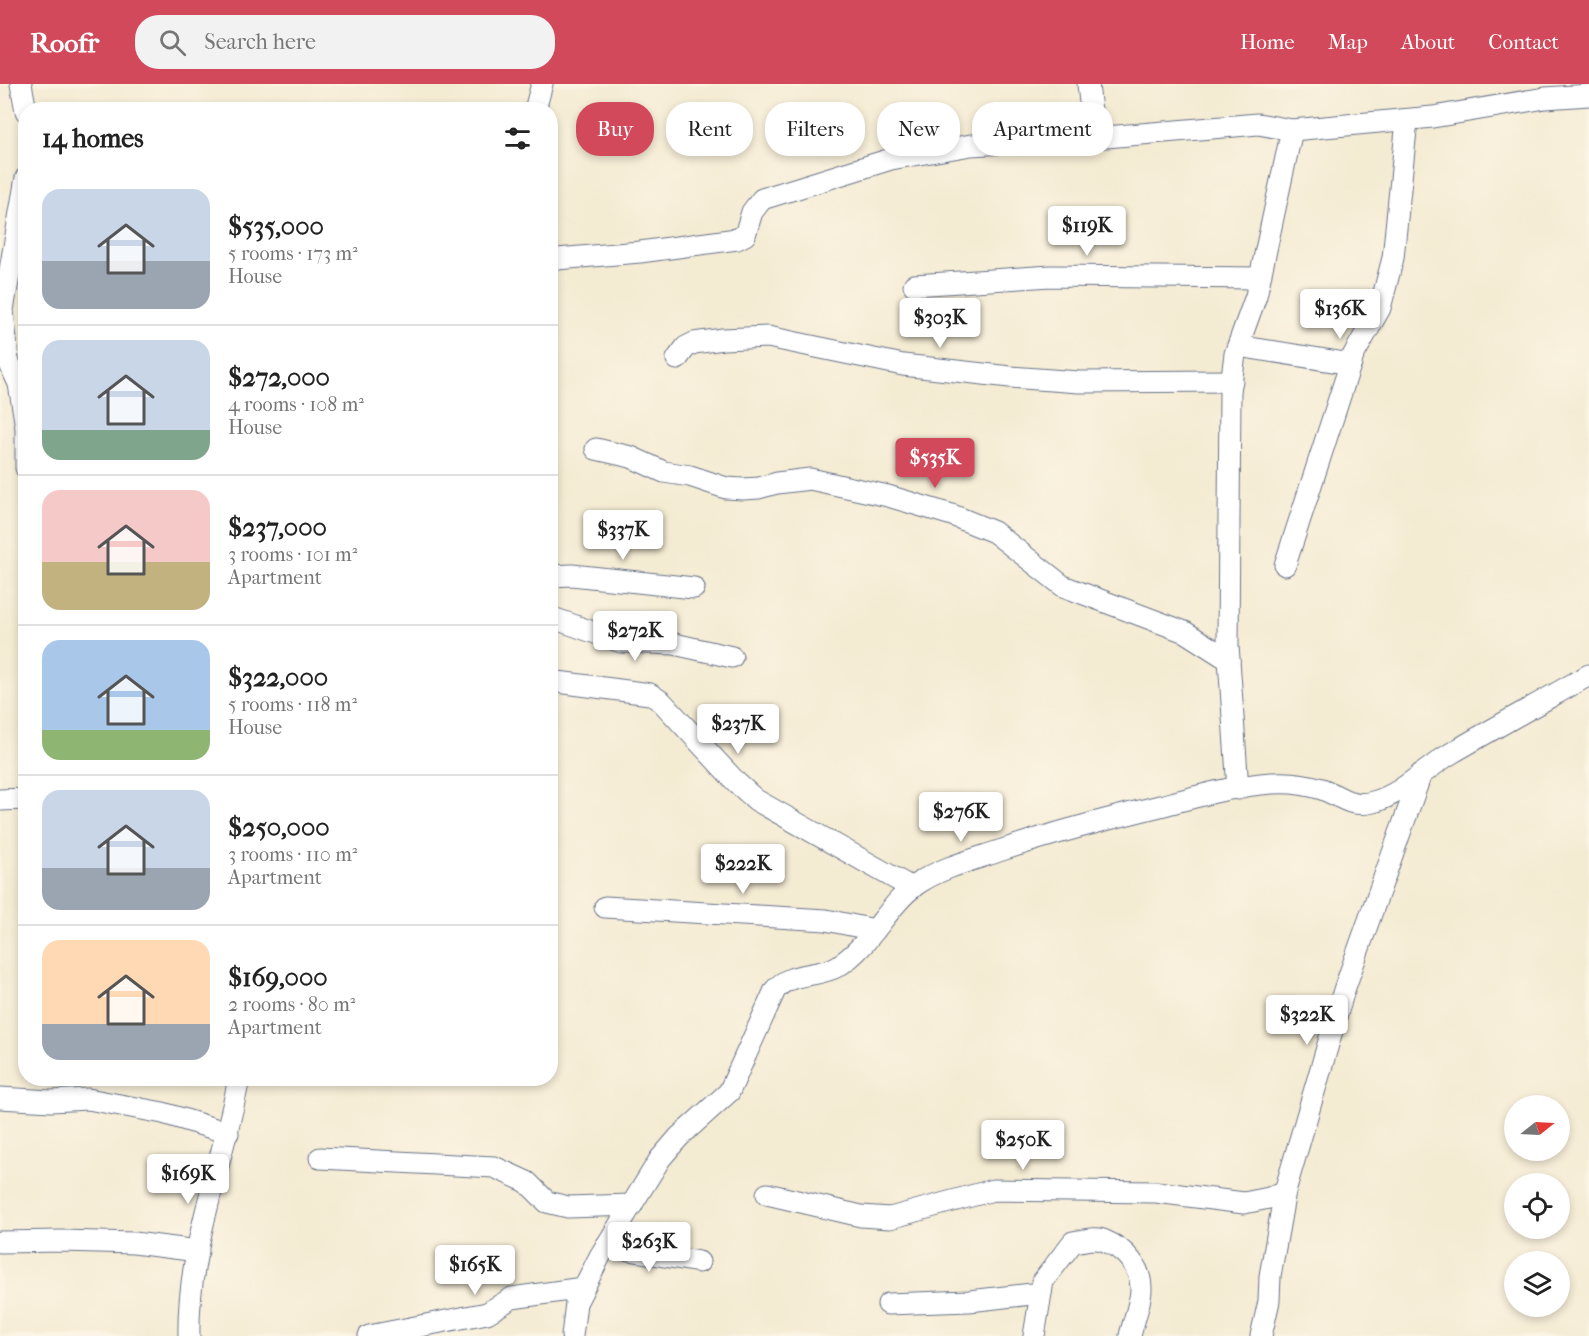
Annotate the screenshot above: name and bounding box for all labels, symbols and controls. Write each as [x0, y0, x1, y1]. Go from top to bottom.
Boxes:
search box [135, 15, 555, 69]
text: Roofr [30, 26, 99, 59]
icon: search [156, 26, 189, 59]
text: Search here [204, 29, 316, 55]
text: Home [1240, 30, 1295, 54]
text: Map [1328, 30, 1368, 54]
text: About [1401, 30, 1455, 54]
text: Contact [1488, 30, 1559, 54]
chip: Buy [576, 102, 654, 156]
chip: Rent [666, 102, 753, 156]
chip: Filters [765, 102, 865, 156]
chip: New [877, 102, 960, 156]
chip: Apartment [972, 102, 1113, 156]
icon: filters [501, 122, 534, 155]
text: 14 homes [42, 123, 144, 154]
pin: $119K [1045, 206, 1129, 257]
text: $535,000 [228, 211, 324, 242]
icon: home [90, 213, 162, 285]
text: $119K [1062, 214, 1112, 237]
text: 5 rooms · 173 m² [228, 242, 358, 265]
text: House [228, 265, 282, 288]
pin: $136K [1298, 289, 1382, 340]
text: $136K [1314, 297, 1366, 320]
pin: $303K [898, 298, 982, 349]
text: $303K [914, 306, 967, 329]
text: $272,000 [228, 362, 330, 393]
icon: home [90, 364, 162, 436]
text: 4 rooms · 108 m² [228, 393, 364, 416]
text: House [228, 416, 282, 439]
pin: $535K [893, 438, 977, 489]
text: $535K [909, 446, 961, 469]
pin: $337K [581, 510, 665, 561]
text: $237,000 [228, 512, 327, 543]
icon: home [90, 514, 162, 586]
text: $337K [597, 518, 649, 541]
text: 3 rooms · 101 m² [228, 543, 357, 566]
text: Apartment [228, 566, 322, 589]
pin: $272K [593, 611, 677, 662]
text: $272K [607, 619, 663, 642]
text: $322,000 [228, 662, 328, 693]
icon: home [90, 664, 162, 736]
text: 5 rooms · 118 m² [228, 693, 357, 716]
pin: $237K [696, 704, 780, 755]
text: $237K [711, 712, 765, 735]
text: House [228, 716, 282, 739]
pin: $276K [919, 792, 1003, 843]
text: $276K [933, 800, 989, 823]
text: $250,000 [228, 812, 330, 843]
icon: home [90, 814, 162, 886]
text: 3 rooms · 110 m² [228, 843, 357, 866]
pin: $222K [701, 844, 785, 895]
text: $222K [715, 852, 771, 875]
text: Apartment [228, 866, 322, 889]
text: $169,000 [228, 962, 328, 993]
icon: home [90, 964, 162, 1036]
text: 2 rooms · 80 m² [228, 993, 355, 1016]
pin: $322K [1265, 995, 1349, 1046]
text: $322K [1280, 1003, 1334, 1026]
text: Apartment [228, 1016, 322, 1039]
north arrow [1504, 1095, 1570, 1161]
map controls [1504, 1095, 1570, 1317]
pin: $250K [981, 1120, 1065, 1171]
text: $250K [995, 1128, 1051, 1151]
pin: $169K [146, 1154, 230, 1205]
text: $169K [161, 1162, 215, 1185]
button: locate [1504, 1173, 1570, 1239]
pin: $263K [607, 1222, 691, 1273]
text: $263K [622, 1230, 676, 1253]
pin: $165K [433, 1245, 517, 1296]
button: layers [1504, 1251, 1570, 1317]
text: $165K [449, 1253, 501, 1276]

